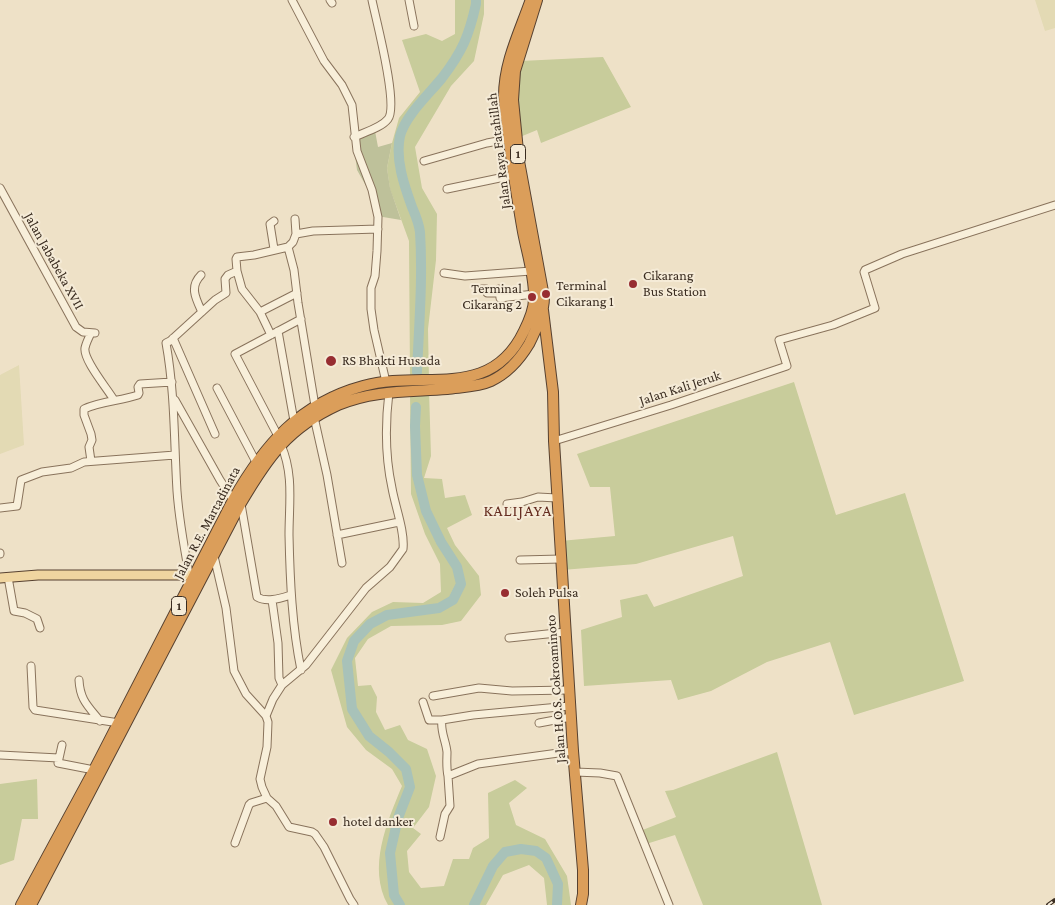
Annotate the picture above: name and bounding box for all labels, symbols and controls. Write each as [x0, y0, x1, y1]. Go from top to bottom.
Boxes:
street label: Jalan Raya Fatahillah [484, 92, 514, 210]
road number: 1 [510, 144, 526, 164]
street label: Jalan Jababeka XVII [20, 210, 88, 312]
place label: Cikarang Bus Station [643, 268, 707, 300]
place label: Terminal Cikarang 1 [556, 278, 614, 310]
marker: Cikarang Bus Station [627, 278, 639, 290]
place label: Terminal Cikarang 2 [462, 281, 522, 314]
marker: Terminal Cikarang 1 [540, 288, 552, 300]
marker: Terminal Cikarang 2 [526, 291, 538, 303]
place label: RS Bhakti Husada [342, 353, 440, 369]
marker: RS Bhakti Husada [324, 354, 338, 368]
street label: Jalan Kali Jeruk [637, 367, 723, 409]
street label: Jalan R.E. Martadinata [170, 464, 244, 582]
district label: KALIJAYA [483, 501, 553, 521]
place label: Soleh Pulsa [515, 585, 579, 601]
marker: Soleh Pulsa [499, 587, 511, 599]
road number: 1 [172, 596, 186, 616]
street label: Jalan H.O.S. Cokroaminoto [542, 614, 570, 764]
place label: hotel danker [343, 814, 414, 830]
marker: hotel danker [327, 816, 339, 828]

